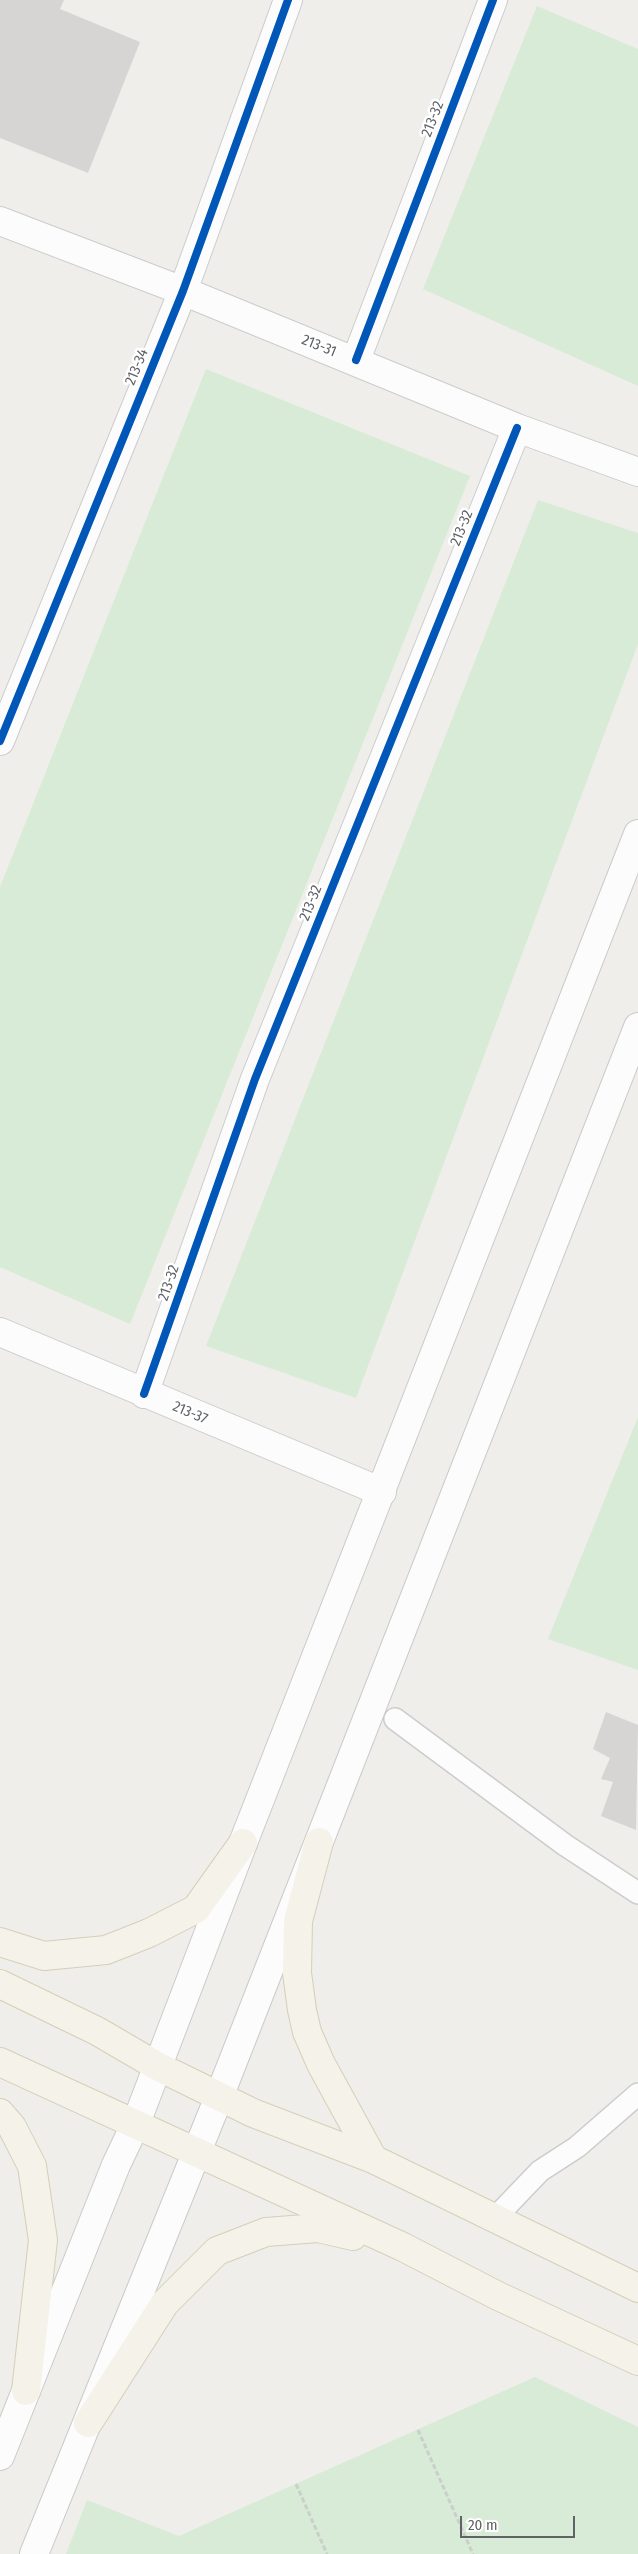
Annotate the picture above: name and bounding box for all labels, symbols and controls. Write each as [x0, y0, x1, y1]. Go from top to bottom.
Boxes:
street label: 213-32 [418, 99, 448, 139]
street label: 213-31 [299, 331, 339, 361]
street label: 213-34 [122, 346, 152, 388]
street label: 213-32 [447, 508, 477, 548]
street label: 213-32 [296, 883, 326, 923]
street label: 213-32 [155, 1263, 183, 1303]
street label: 213-37 [170, 1398, 210, 1428]
scale bar [463, 2506, 578, 2538]
text: 20 m [468, 2516, 498, 2534]

